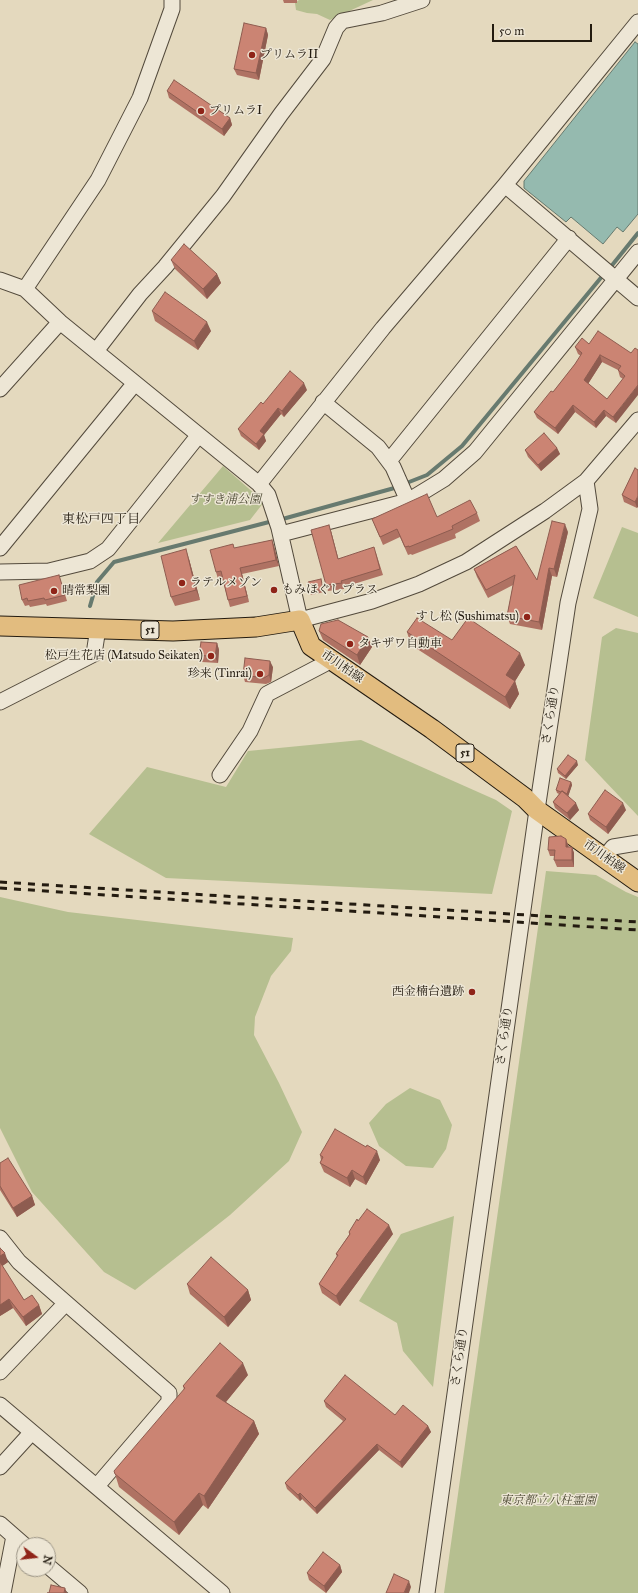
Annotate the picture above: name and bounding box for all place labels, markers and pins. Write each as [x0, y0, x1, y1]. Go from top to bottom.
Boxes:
place label: プリムラII [260, 48, 318, 62]
marker: プリムラII [247, 50, 257, 60]
place label: プリムラI [209, 104, 262, 118]
marker: プリムラI [196, 106, 206, 116]
place label: ラテルメゾン [190, 576, 262, 590]
marker: ラテルメゾン [177, 578, 187, 588]
place label: もみほぐしプラス [282, 583, 378, 597]
place label: 晴常梨園 [62, 584, 110, 598]
marker: もみほぐしプラス [269, 585, 279, 595]
marker: 晴常梨園 [49, 586, 59, 596]
place label: すし松 (Sushimatsu) [416, 610, 519, 624]
marker: すし松 (Sushimatsu) [522, 612, 532, 622]
place label: タキザワ自動車 [358, 637, 442, 651]
marker: タキザワ自動車 [345, 639, 355, 649]
place label: 松戸生花店 (Matsudo Seikaten) [45, 649, 203, 663]
marker: 松戸生花店 (Matsudo Seikaten) [206, 651, 216, 661]
place label: 珍来 (Tinrai) [188, 667, 252, 681]
marker: 珍来 (Tinrai) [255, 669, 265, 679]
place label: 西金楠台遺跡 [392, 985, 464, 999]
marker: 西金楠台遺跡 [467, 987, 477, 997]

